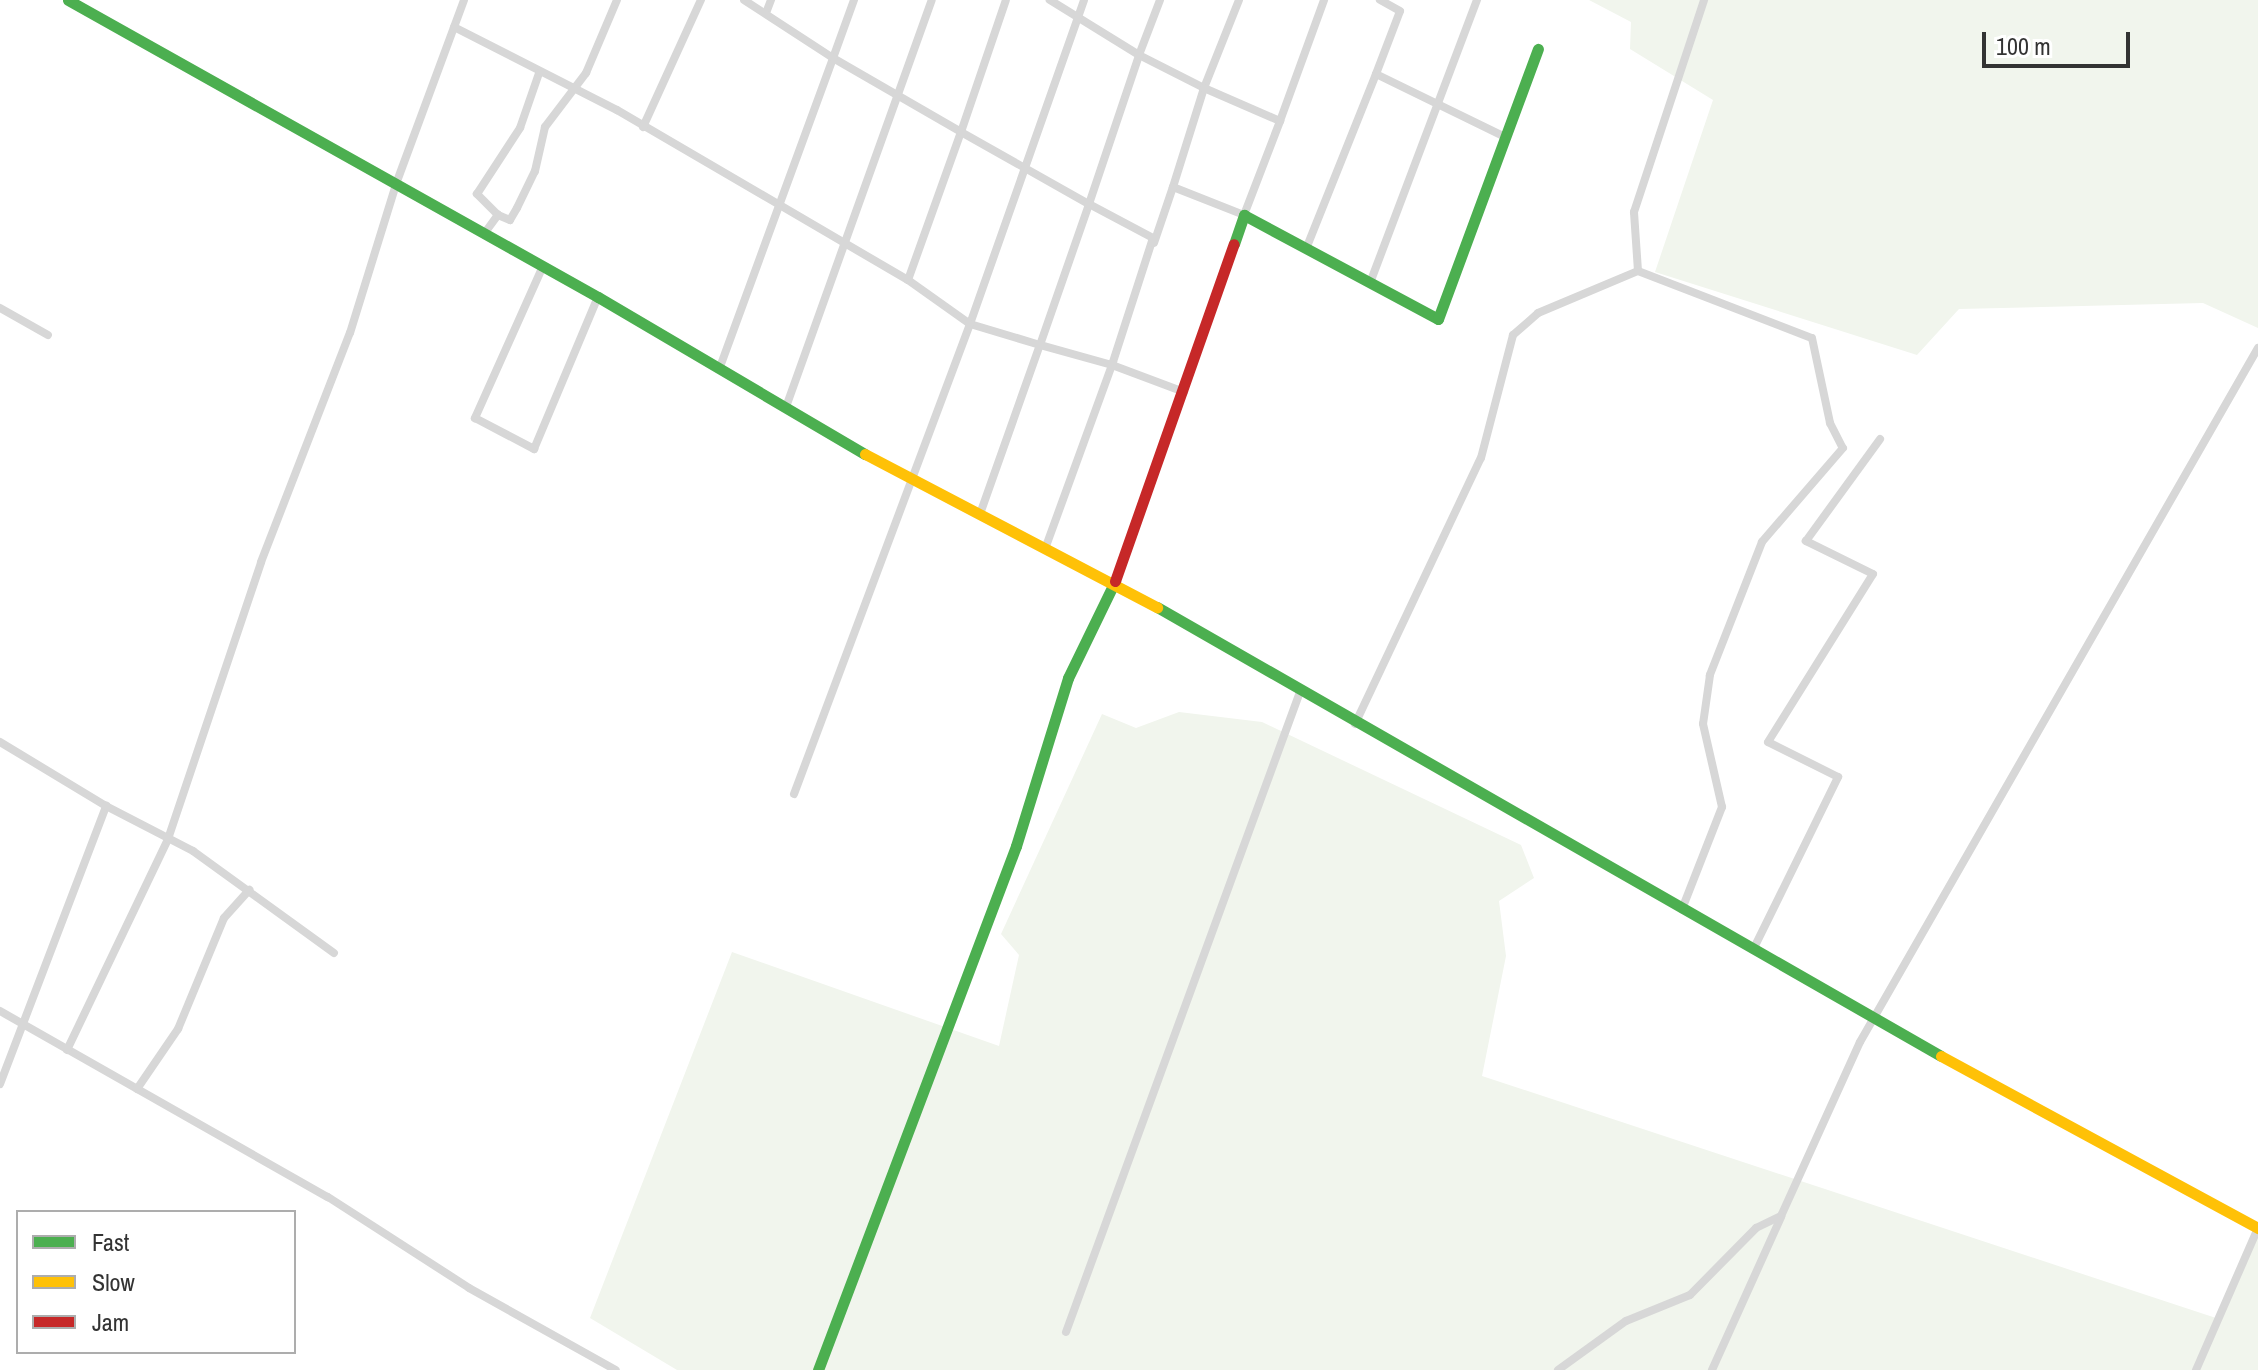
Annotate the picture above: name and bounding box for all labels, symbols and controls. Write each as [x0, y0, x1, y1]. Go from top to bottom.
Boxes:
scale bar [1986, 16, 2134, 66]
text: 100 m [1996, 30, 2051, 62]
legend [16, 1210, 296, 1354]
text: Fast [92, 1226, 129, 1258]
text: Slow [92, 1266, 135, 1298]
text: Jam [92, 1306, 129, 1338]

